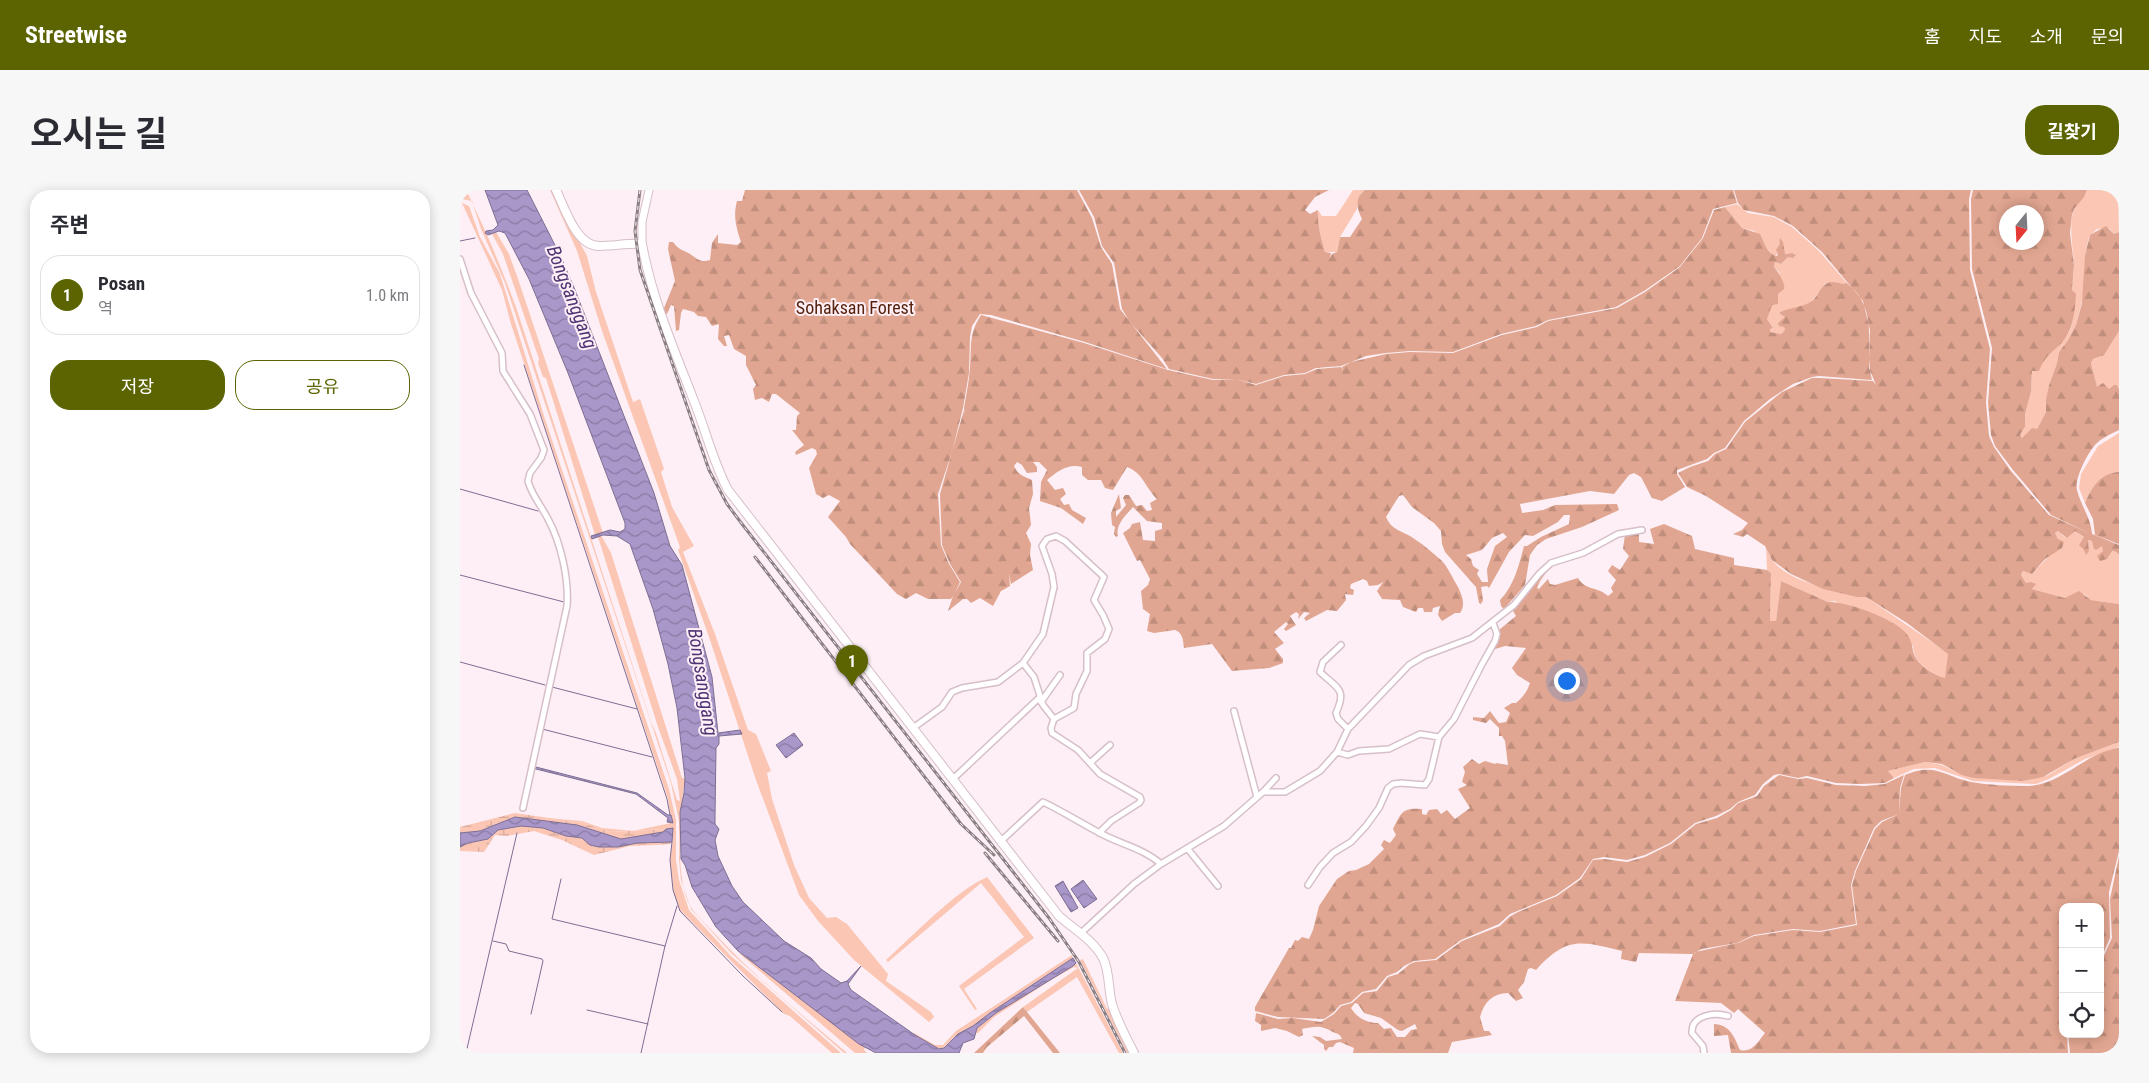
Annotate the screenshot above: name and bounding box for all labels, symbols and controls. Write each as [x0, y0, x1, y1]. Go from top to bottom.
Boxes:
text: Streetwise [25, 21, 127, 49]
text: 홈 [1924, 26, 1941, 47]
text: 지도 [1969, 26, 2002, 47]
text: 소개 [2030, 26, 2063, 47]
text: 문의 [2091, 26, 2124, 47]
button: 길찾기 [2025, 105, 2119, 155]
text: 오시는 길 [30, 114, 167, 155]
north arrow [1999, 205, 2044, 250]
text: 주변 [50, 213, 89, 237]
water label: Bongsanggang [542, 242, 602, 352]
text: Posan [98, 272, 145, 295]
text: 1 [63, 286, 71, 305]
text: 1.0 km [366, 286, 409, 305]
park label: Sohaksan Forest [796, 297, 914, 318]
text: 역 [98, 299, 113, 318]
button: 저장 [50, 360, 225, 410]
button: 공유 [235, 360, 410, 410]
water label: Bongsanggang [683, 627, 723, 737]
pin: 1 [836, 645, 868, 686]
your location [1554, 668, 1580, 694]
map controls [2059, 903, 2104, 1038]
button: + [2059, 903, 2104, 948]
button: − [2059, 948, 2104, 993]
button: locate [2059, 993, 2104, 1038]

